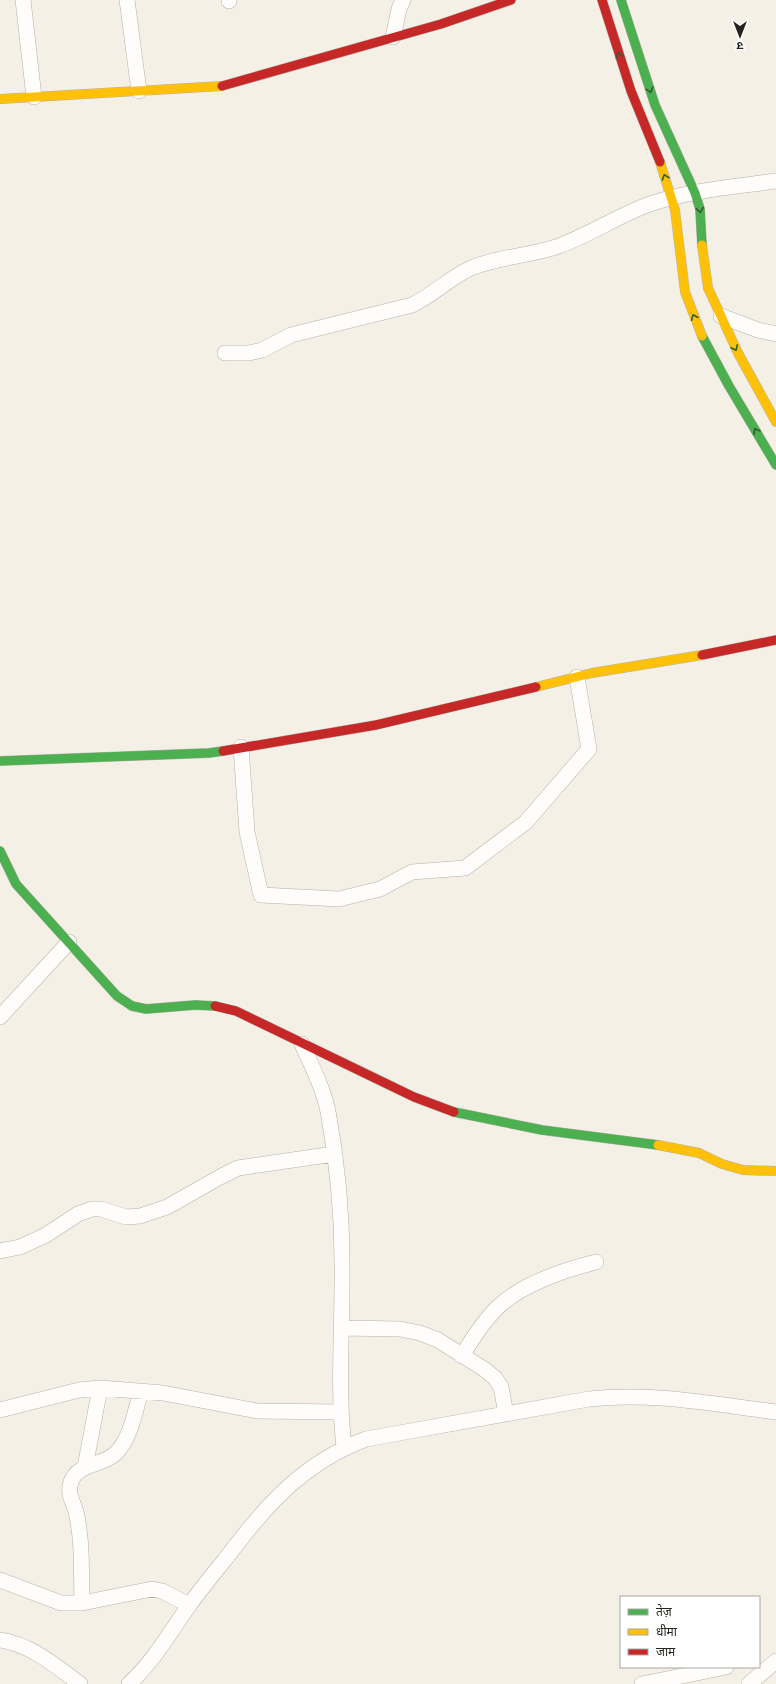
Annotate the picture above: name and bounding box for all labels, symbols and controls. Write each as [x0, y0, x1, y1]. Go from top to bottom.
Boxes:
north arrow [720, 16, 760, 56]
text: उ [736, 39, 743, 52]
one-way arrow [615, 52, 624, 59]
one-way arrow [645, 87, 654, 94]
one-way arrow [661, 173, 670, 180]
one-way arrow [695, 207, 703, 213]
one-way arrow [691, 313, 699, 320]
one-way arrow [730, 343, 738, 351]
one-way arrow [753, 428, 761, 435]
legend [620, 1596, 760, 1668]
text: तेज़ [656, 1604, 673, 1620]
text: धीमा [656, 1624, 678, 1640]
text: जाम [656, 1645, 676, 1660]

